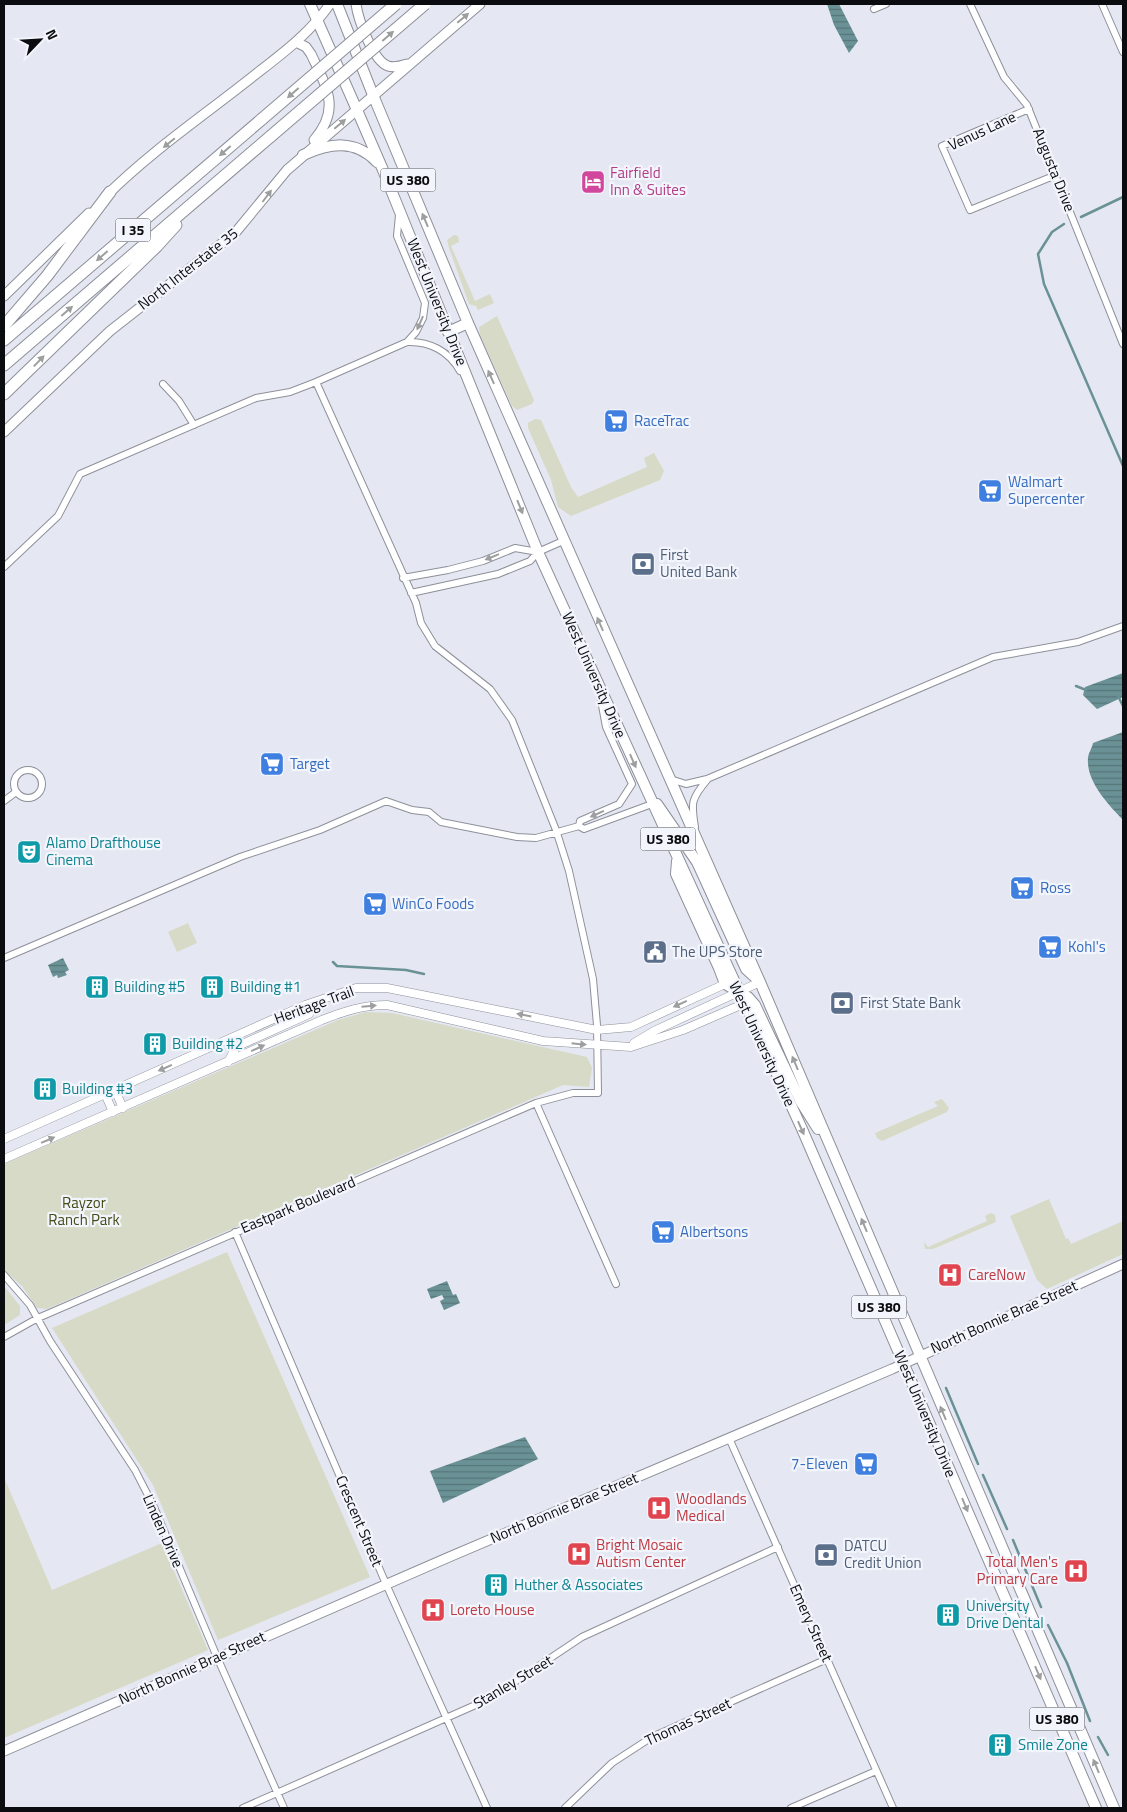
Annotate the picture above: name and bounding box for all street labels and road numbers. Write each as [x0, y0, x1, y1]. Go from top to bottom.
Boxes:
street label: Venus Lane [944, 105, 1019, 156]
street label: Augusta Drive [1027, 124, 1082, 215]
road number: US 380 [380, 168, 436, 192]
road number: I 35 [116, 218, 150, 242]
street label: North Interstate 35 [132, 222, 243, 315]
street label: West University Drive [401, 235, 474, 369]
street label: West University Drive [556, 608, 633, 742]
road number: US 380 [640, 828, 696, 851]
street label: West University Drive [723, 977, 802, 1110]
street label: Heritage Trail [271, 979, 357, 1030]
street label: Eastpark Boulevard [237, 1170, 359, 1239]
street label: North Bonnie Brae Street [927, 1273, 1082, 1359]
road number: US 380 [852, 1295, 906, 1318]
street label: West University Drive [888, 1347, 963, 1481]
street label: North Bonnie Brae Street [486, 1466, 642, 1549]
street label: Crescent Street [330, 1472, 389, 1571]
street label: Linden Drive [137, 1490, 190, 1571]
street label: Emery Street [784, 1580, 839, 1666]
street label: North Bonnie Brae Street [115, 1624, 270, 1710]
street label: Stanley Street [469, 1648, 557, 1714]
street label: Thomas Street [641, 1691, 735, 1752]
road number: US 380 [1030, 1708, 1084, 1730]

